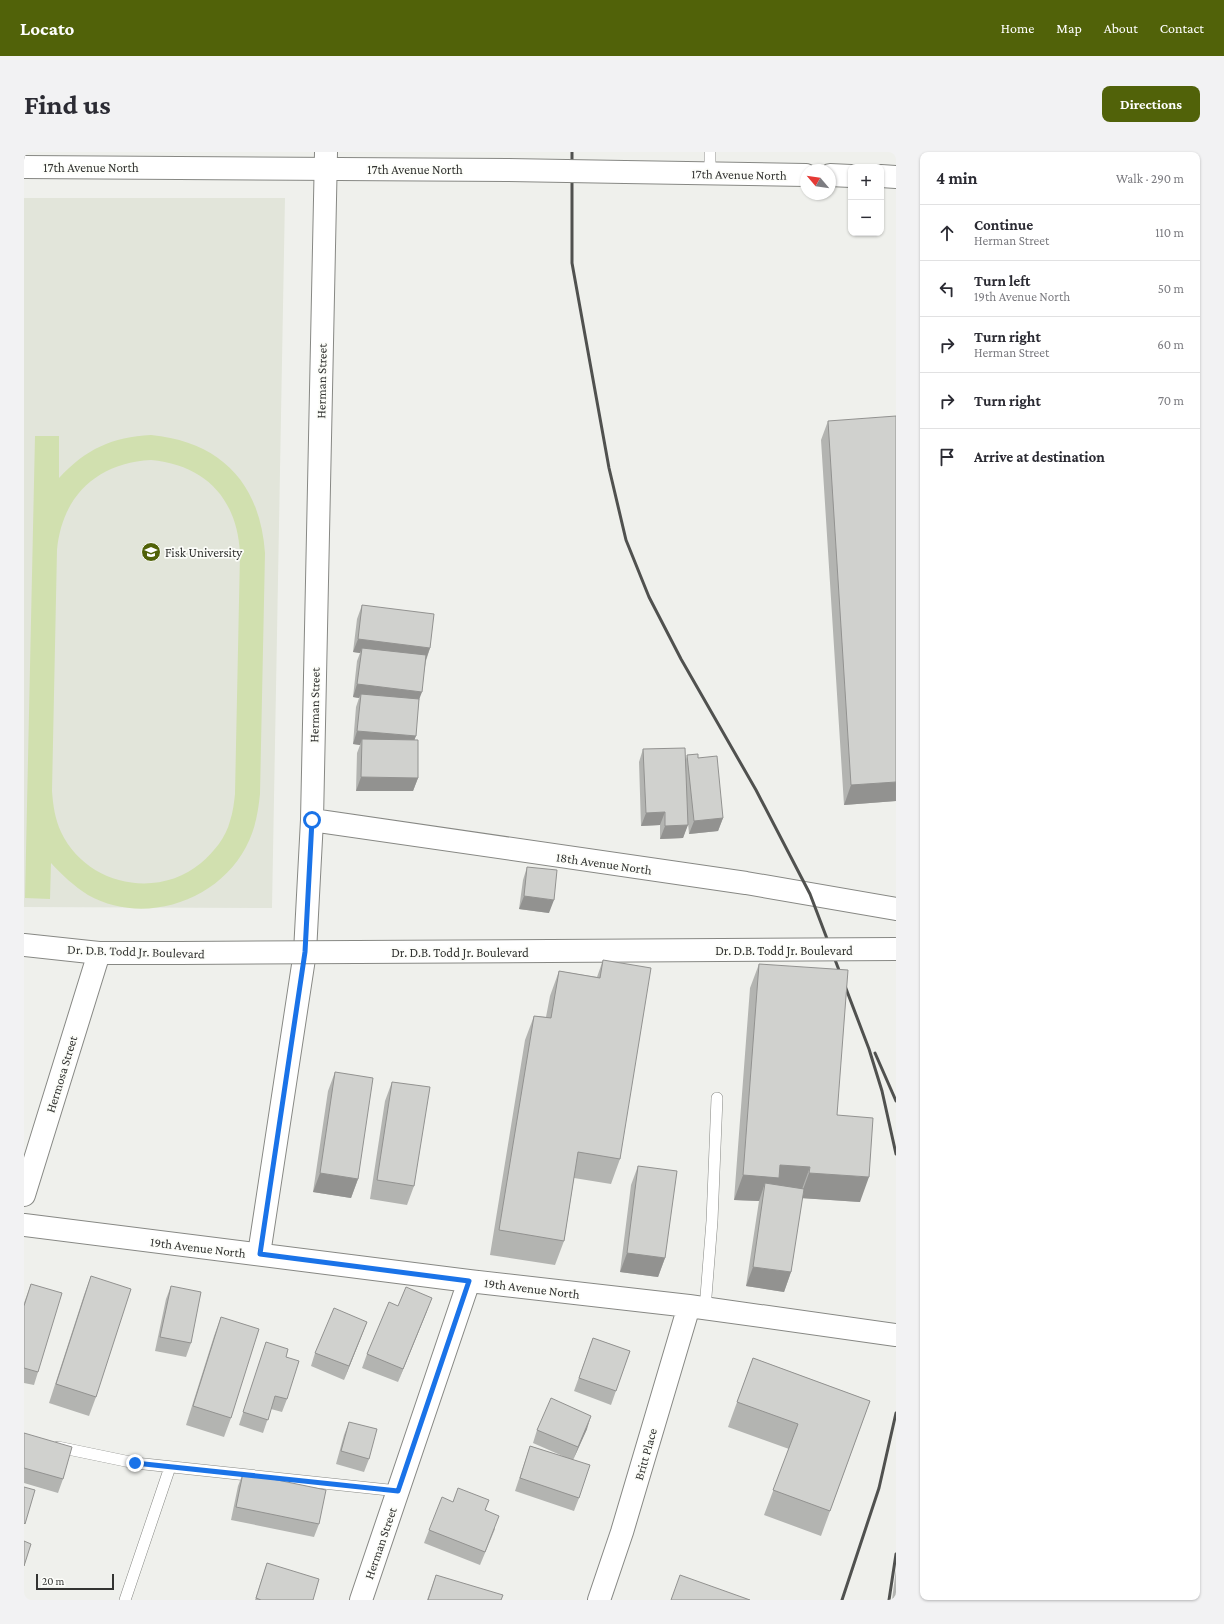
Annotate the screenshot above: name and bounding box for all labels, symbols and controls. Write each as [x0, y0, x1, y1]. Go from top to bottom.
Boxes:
text: Locato [20, 18, 74, 39]
text: Home [1001, 20, 1034, 36]
text: Map [1056, 20, 1082, 36]
text: About [1104, 20, 1138, 36]
text: Contact [1160, 20, 1204, 36]
button: Directions [1102, 86, 1200, 122]
text: Find us [24, 89, 111, 120]
street label: 17th Avenue North [43, 160, 139, 175]
street label: 17th Avenue North [367, 162, 463, 177]
north arrow [800, 164, 836, 200]
map controls [848, 164, 884, 236]
button: + [848, 164, 884, 200]
street label: 17th Avenue North [691, 166, 787, 183]
text: 4 min [936, 169, 978, 188]
text: Walk · 290 m [1116, 171, 1184, 186]
button: − [848, 200, 884, 236]
text: Continue [974, 217, 1033, 233]
icon: ahead [936, 222, 958, 244]
text: 110 m [1155, 225, 1184, 240]
text: Herman Street [974, 233, 1049, 248]
text: Turn left [974, 273, 1030, 289]
icon: left [936, 278, 958, 300]
text: 50 m [1158, 281, 1184, 296]
text: 19th Avenue North [974, 289, 1070, 304]
text: Turn right [974, 329, 1041, 345]
icon: right [936, 334, 958, 356]
text: 60 m [1157, 337, 1184, 352]
street label: Herman Street [313, 343, 330, 419]
text: Herman Street [974, 345, 1049, 360]
icon: right [936, 390, 958, 412]
text: Turn right [974, 393, 1041, 409]
text: 70 m [1158, 393, 1184, 408]
icon: arrive [936, 446, 958, 468]
text: Arrive at destination [974, 449, 1105, 465]
school or university icon: Fisk University [140, 541, 162, 563]
place label: Fisk University [165, 545, 243, 560]
street label: Herman Street [306, 667, 323, 743]
route start [303, 811, 321, 829]
street label: 18th Avenue North [555, 849, 653, 878]
street label: Dr. D.B. Todd Jr. Boulevard [67, 942, 205, 961]
street label: Dr. D.B. Todd Jr. Boulevard [715, 943, 853, 958]
street label: Dr. D.B. Todd Jr. Boulevard [391, 945, 529, 960]
street label: Hermosa Street [43, 1033, 81, 1114]
street label: 19th Avenue North [149, 1234, 247, 1261]
street label: 19th Avenue North [483, 1275, 581, 1302]
street label: Britt Place [631, 1426, 660, 1482]
route end [126, 1454, 144, 1472]
street label: Herman Street [361, 1505, 400, 1581]
scale bar [36, 1572, 114, 1591]
text: 20 m [42, 1575, 64, 1587]

